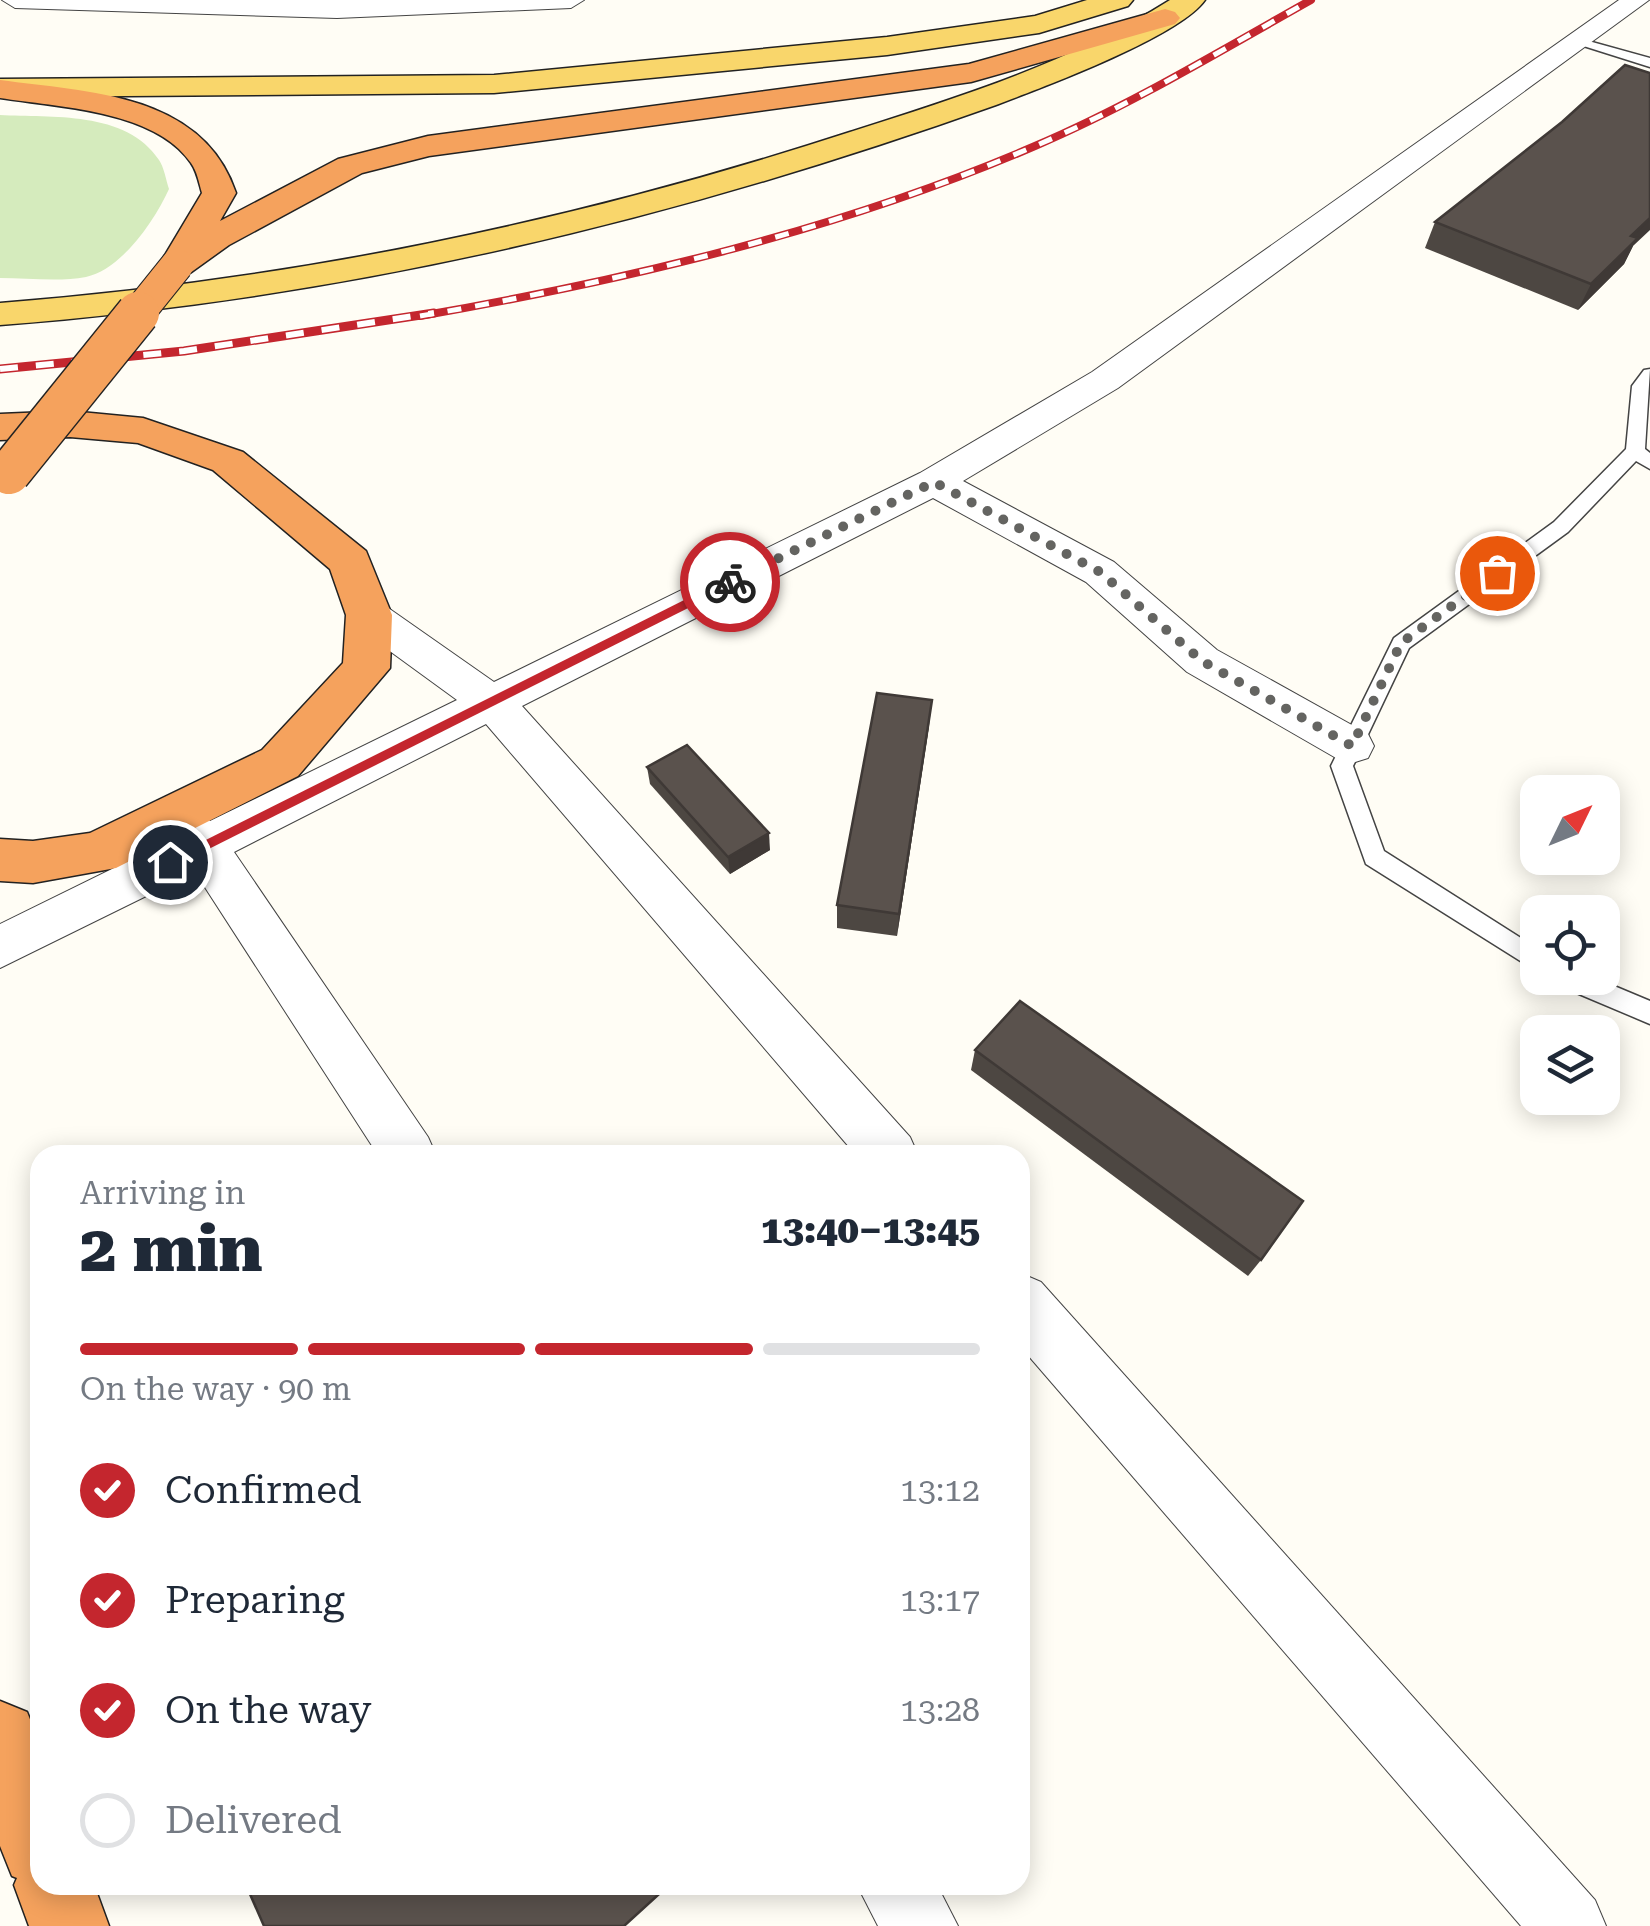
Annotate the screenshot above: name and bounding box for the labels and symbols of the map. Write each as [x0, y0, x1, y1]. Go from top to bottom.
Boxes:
pin [1455, 531, 1540, 616]
courier [680, 532, 780, 632]
north arrow [1520, 775, 1620, 875]
pin [128, 820, 213, 905]

